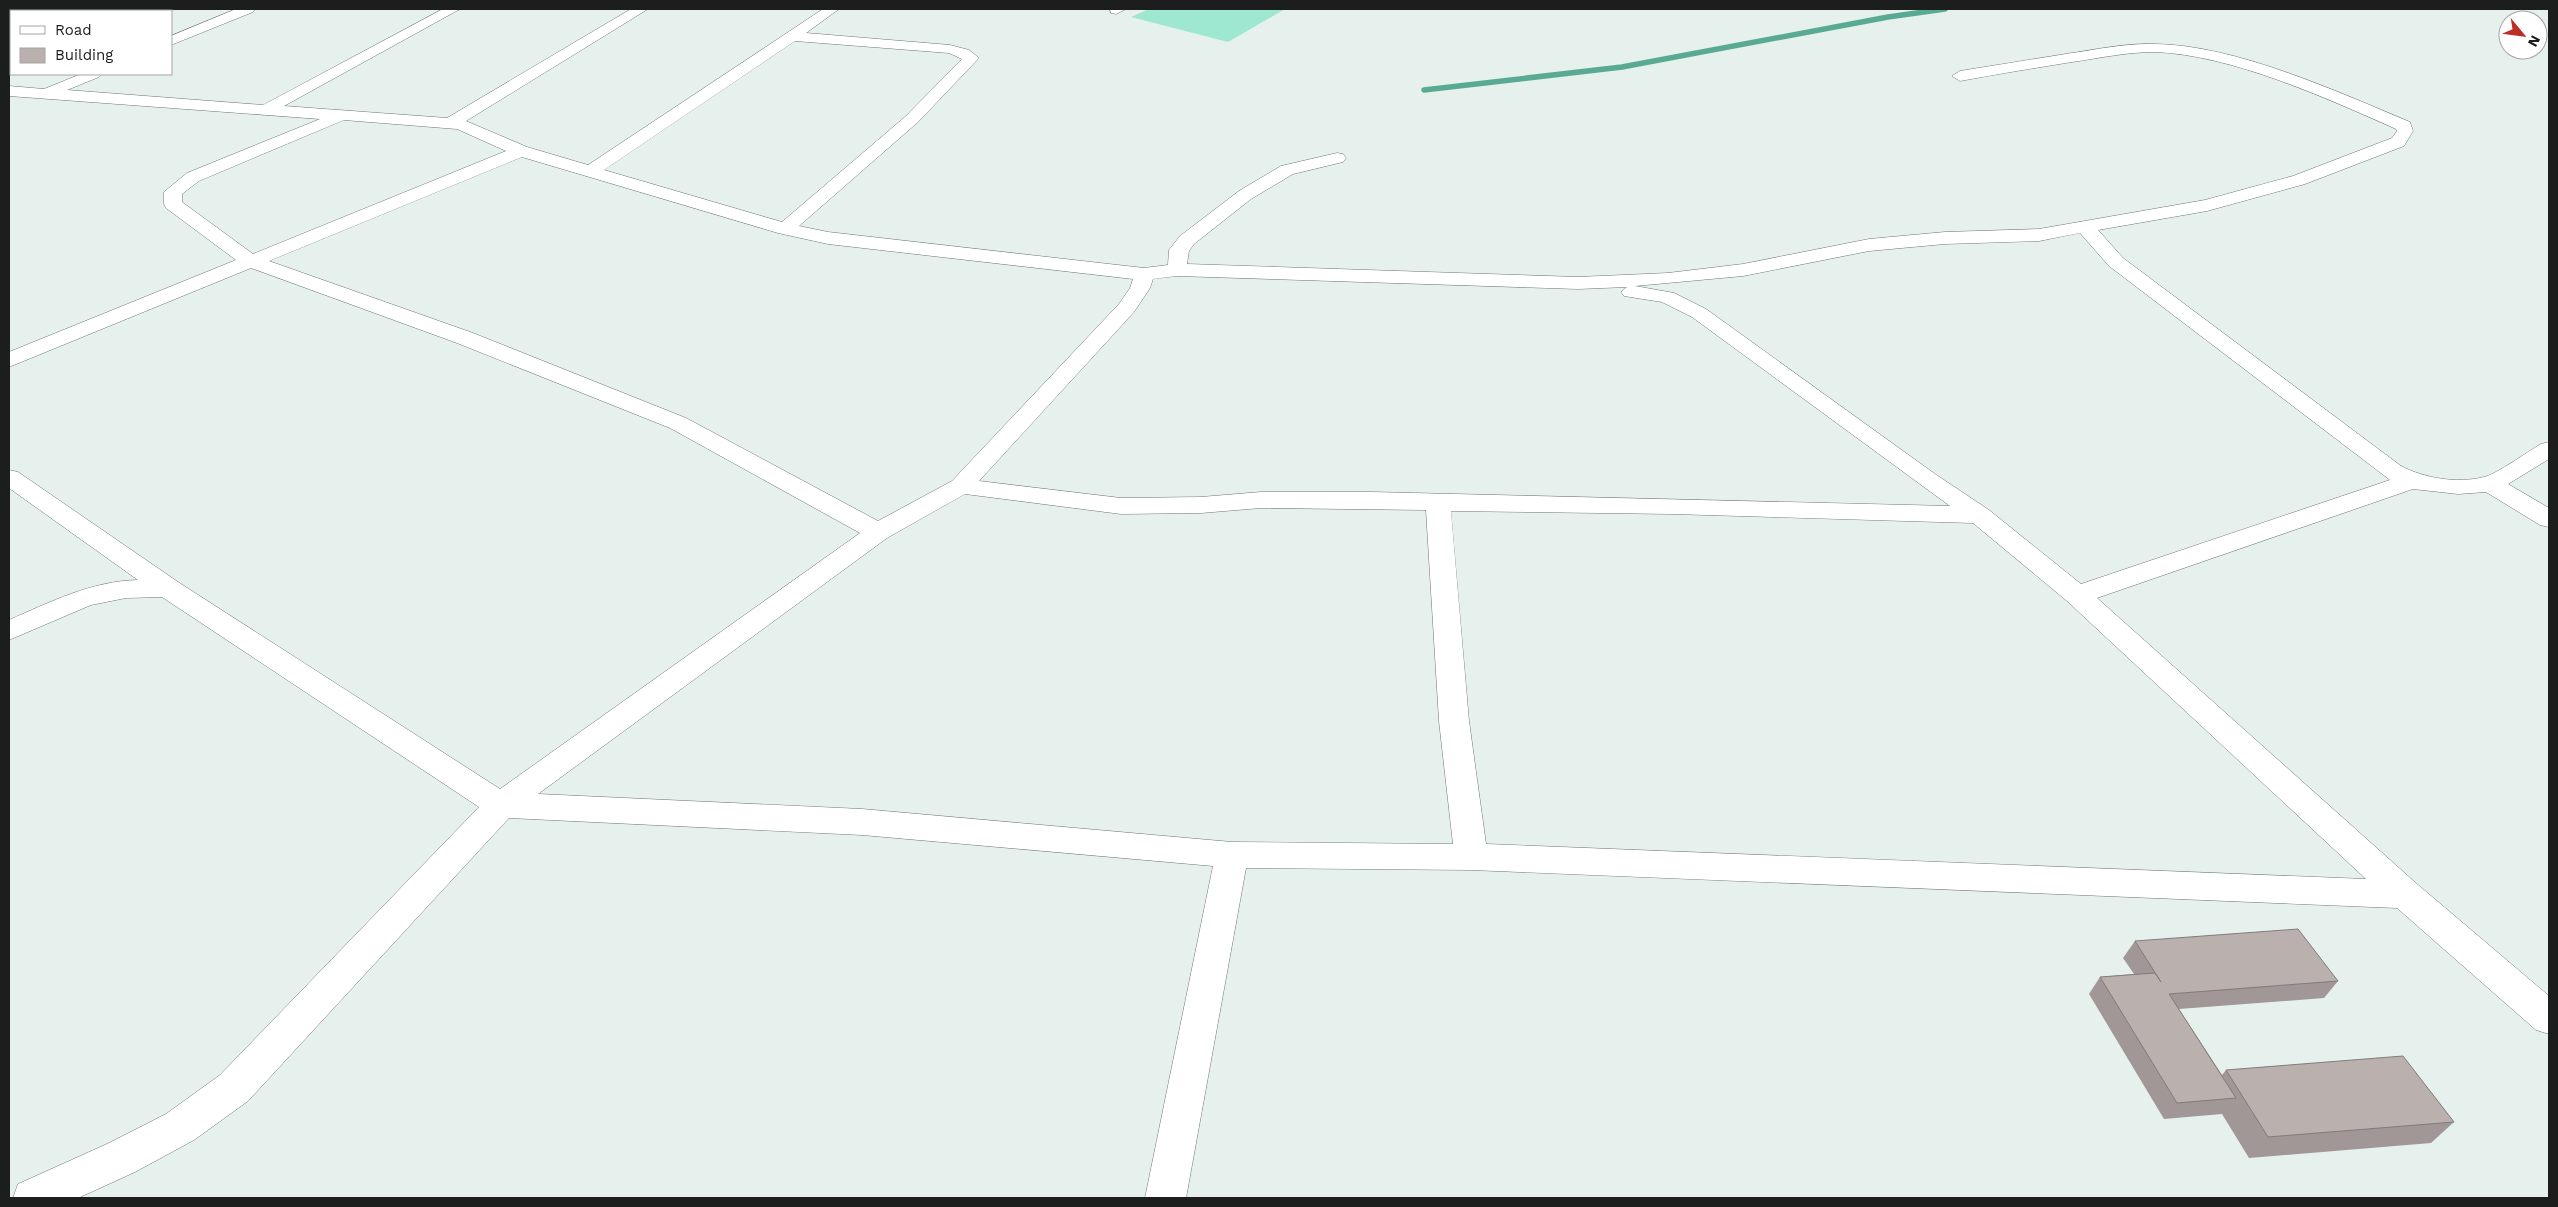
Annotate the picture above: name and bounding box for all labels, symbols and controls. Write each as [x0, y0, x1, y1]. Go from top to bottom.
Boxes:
legend [10, 10, 172, 75]
north arrow [2498, 10, 2548, 60]
text: Road [55, 21, 92, 39]
text: N [2525, 33, 2544, 50]
text: Building [55, 46, 113, 64]

